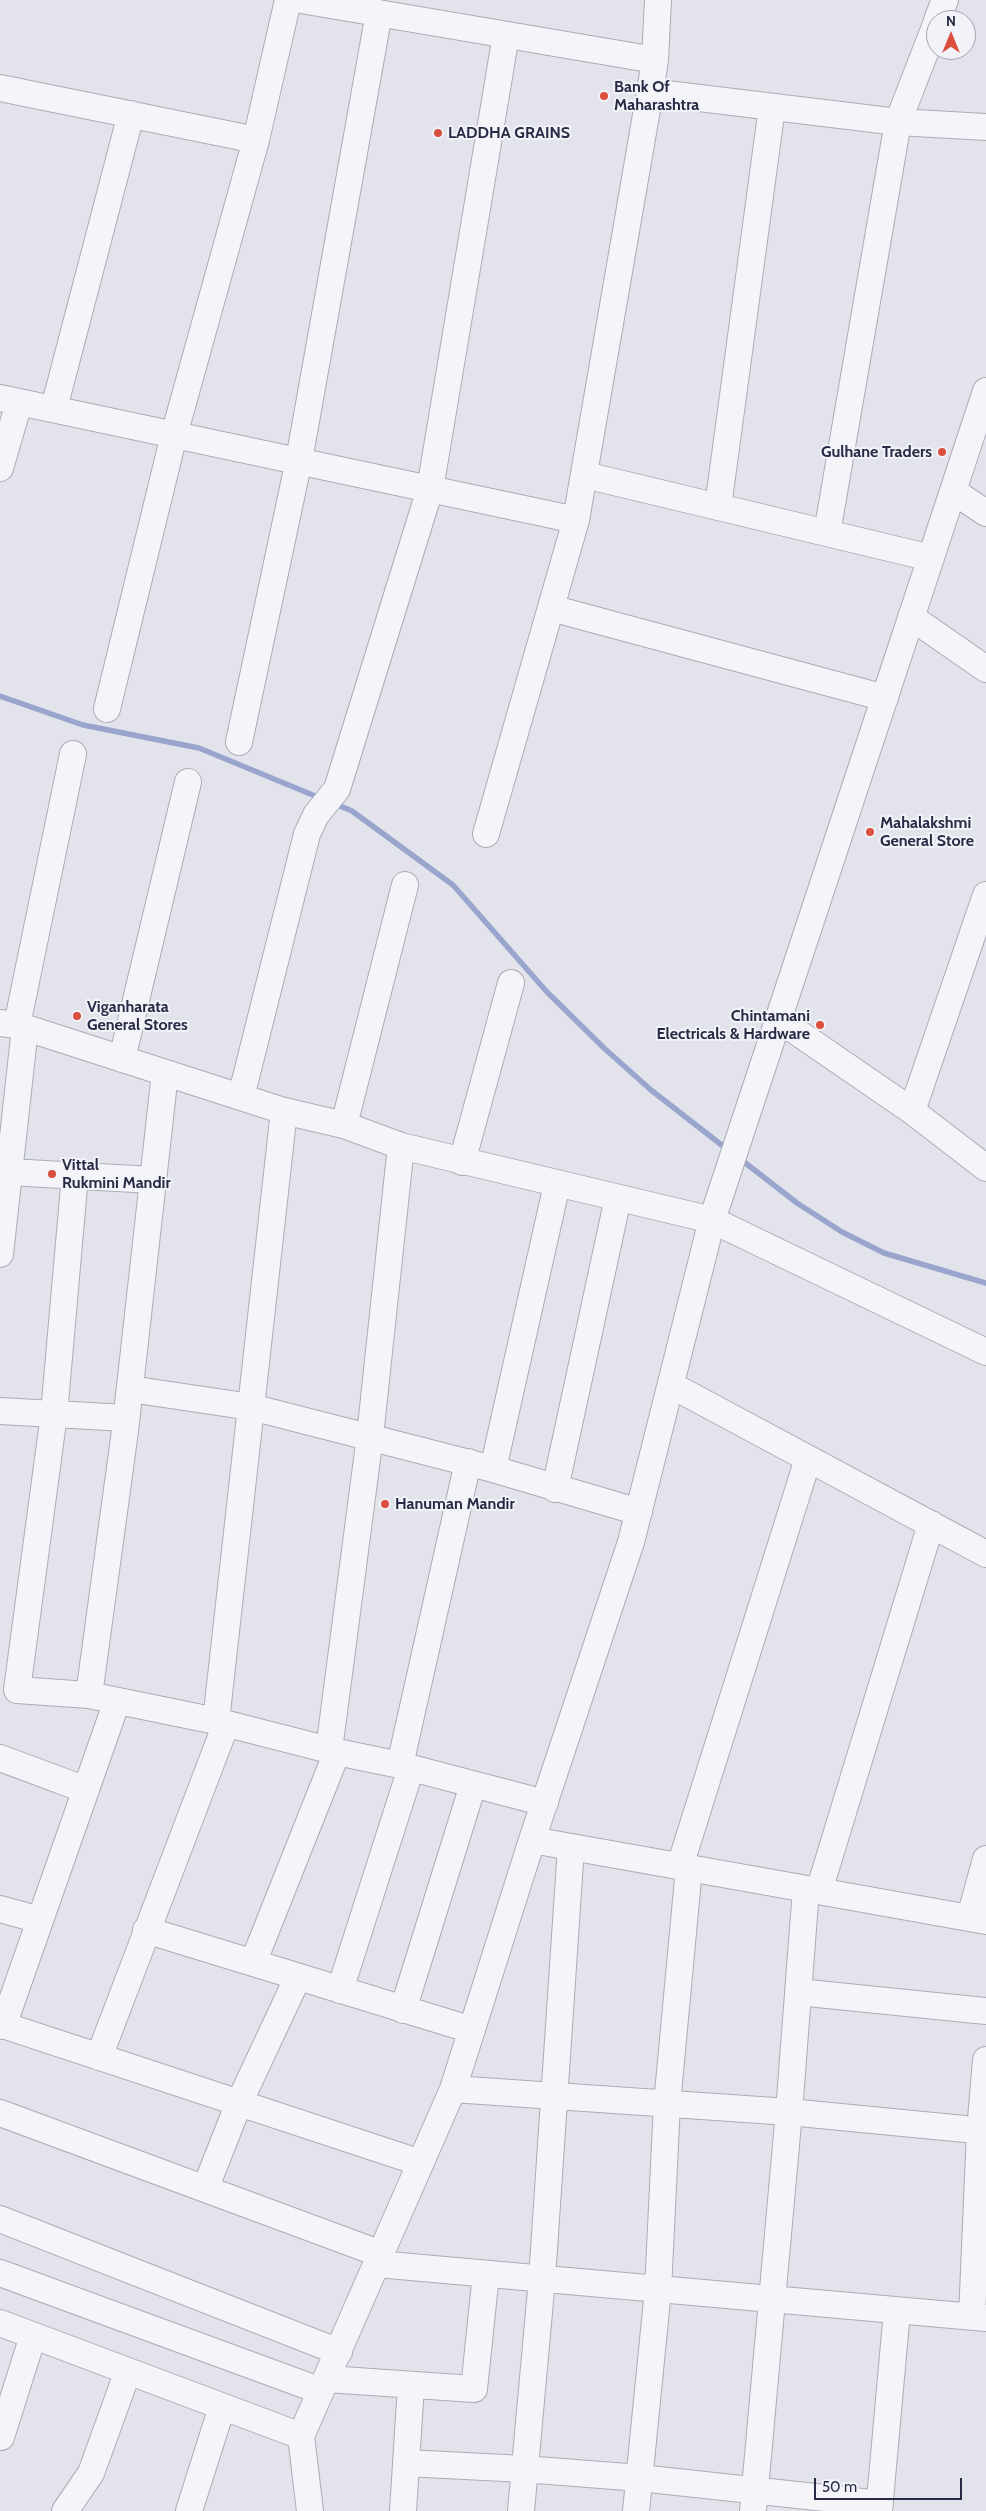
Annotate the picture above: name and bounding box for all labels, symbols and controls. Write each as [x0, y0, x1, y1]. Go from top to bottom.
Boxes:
north arrow [926, 10, 976, 60]
text: N [946, 12, 956, 30]
place label: Bank Of Maharashtra [614, 77, 699, 115]
marker: Bank Of Maharashtra [598, 90, 610, 102]
place label: LADDHA GRAINS [448, 123, 570, 143]
marker: LADDHA GRAINS [432, 127, 444, 139]
place label: Gulhane Traders [821, 442, 932, 462]
marker: Gulhane Traders [936, 446, 948, 458]
place label: Mahalakshmi General Store [880, 813, 974, 851]
marker: Mahalakshmi General Store [864, 826, 876, 838]
place label: Viganharata General Stores [87, 997, 188, 1035]
place label: Chintamani Electricals & Hardware [657, 1006, 810, 1044]
marker: Viganharata General Stores [71, 1010, 83, 1022]
marker: Chintamani Electricals & Hardware [814, 1019, 826, 1031]
place label: Vittal Rukmini Mandir [62, 1155, 171, 1193]
marker: Vittal Rukmini Mandir [46, 1168, 58, 1180]
place label: Hanuman Mandir [395, 1494, 515, 1514]
marker: Hanuman Mandir [379, 1498, 391, 1510]
scale bar [816, 2468, 964, 2500]
text: 50 m [822, 2478, 857, 2496]

